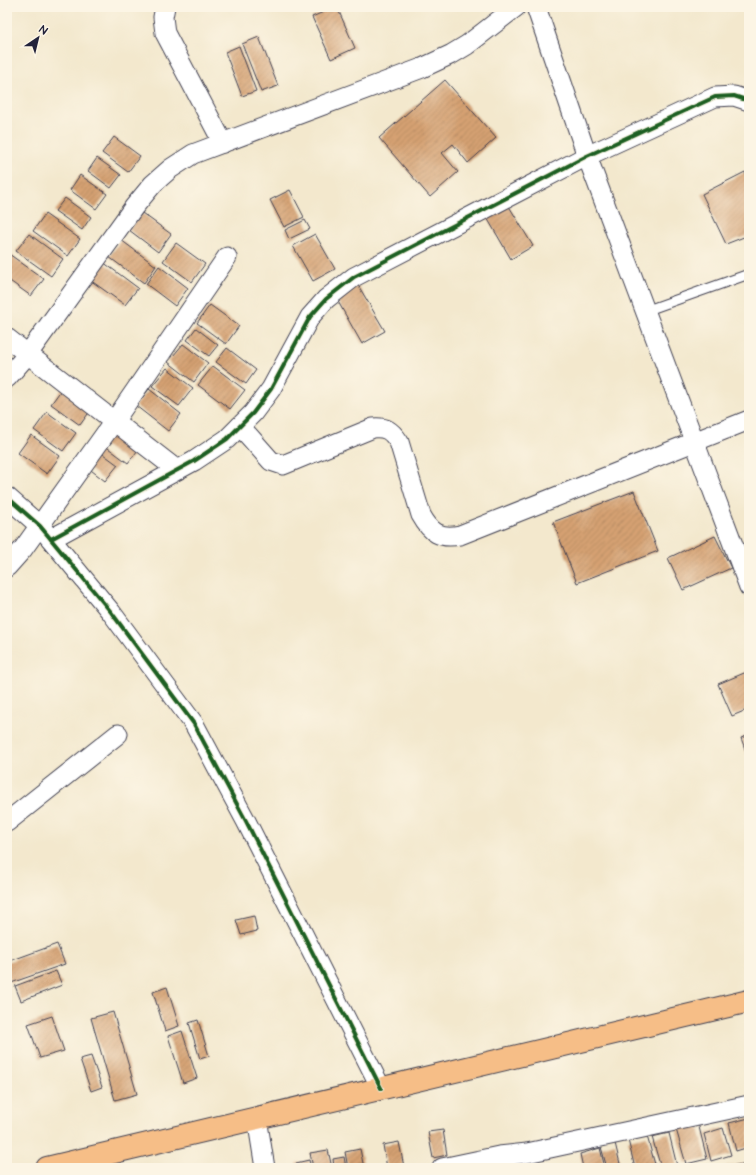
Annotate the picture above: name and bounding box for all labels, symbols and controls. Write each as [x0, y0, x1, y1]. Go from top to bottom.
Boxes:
north arrow [18, 18, 58, 58]
text: N [36, 22, 51, 38]

